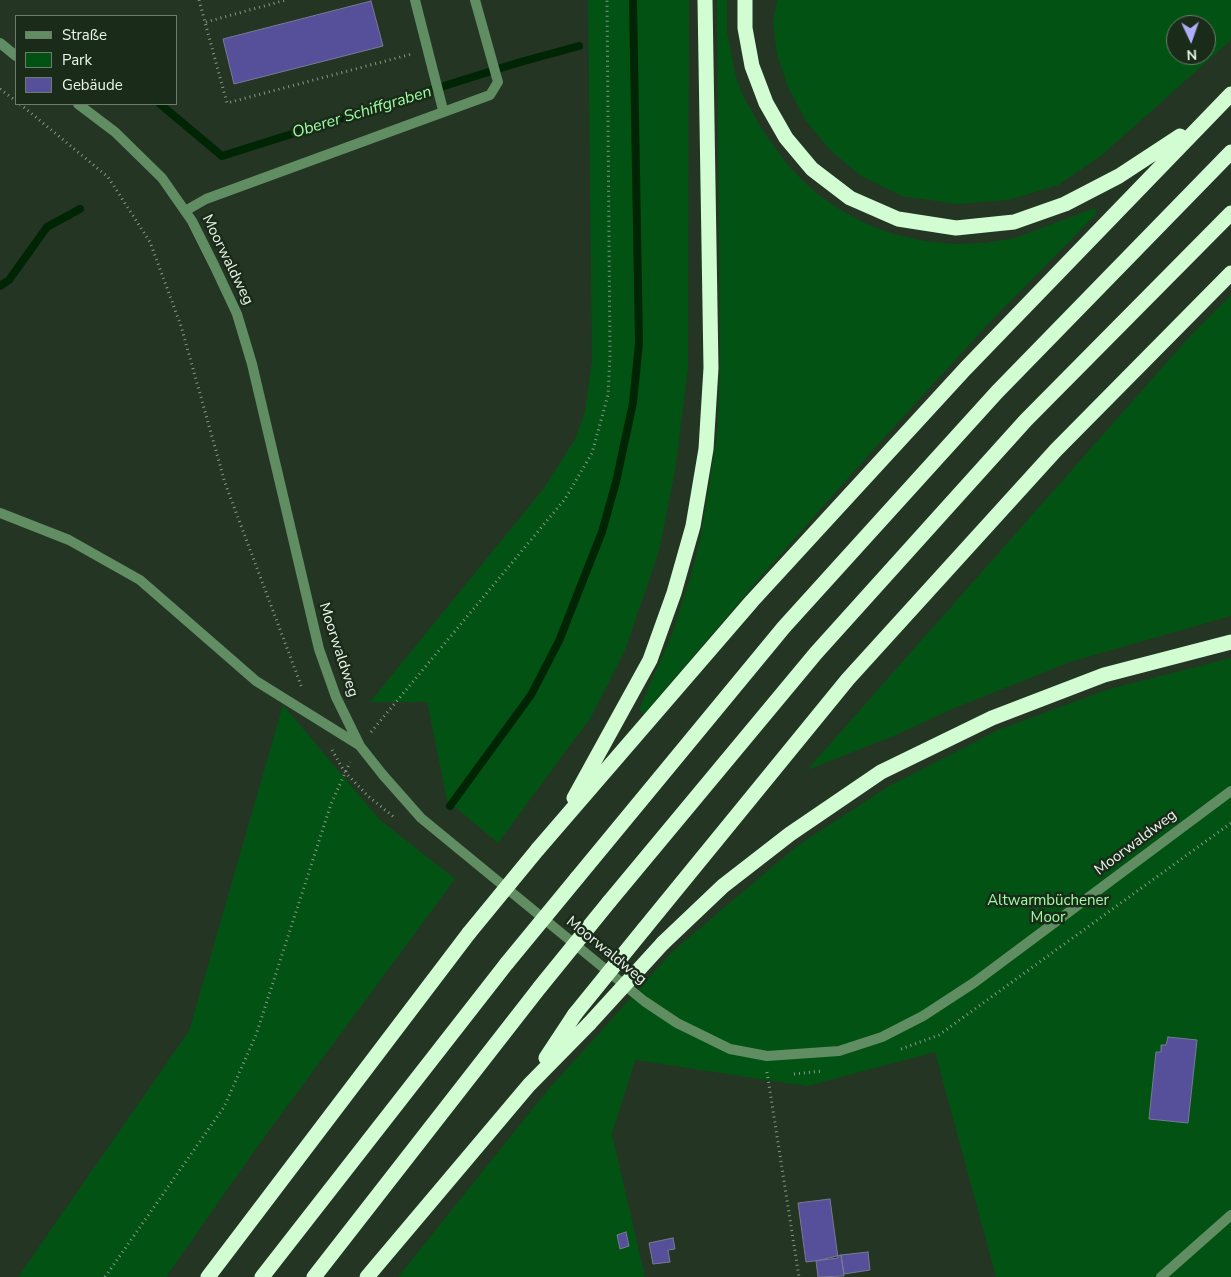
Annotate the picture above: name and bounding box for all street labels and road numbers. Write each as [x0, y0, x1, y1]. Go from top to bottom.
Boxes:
street label: Moorwaldweg [197, 212, 257, 308]
street label: Moorwaldweg [314, 601, 362, 699]
street label: Moorwaldweg [1091, 806, 1181, 880]
street label: Moorwaldweg [562, 913, 650, 989]

